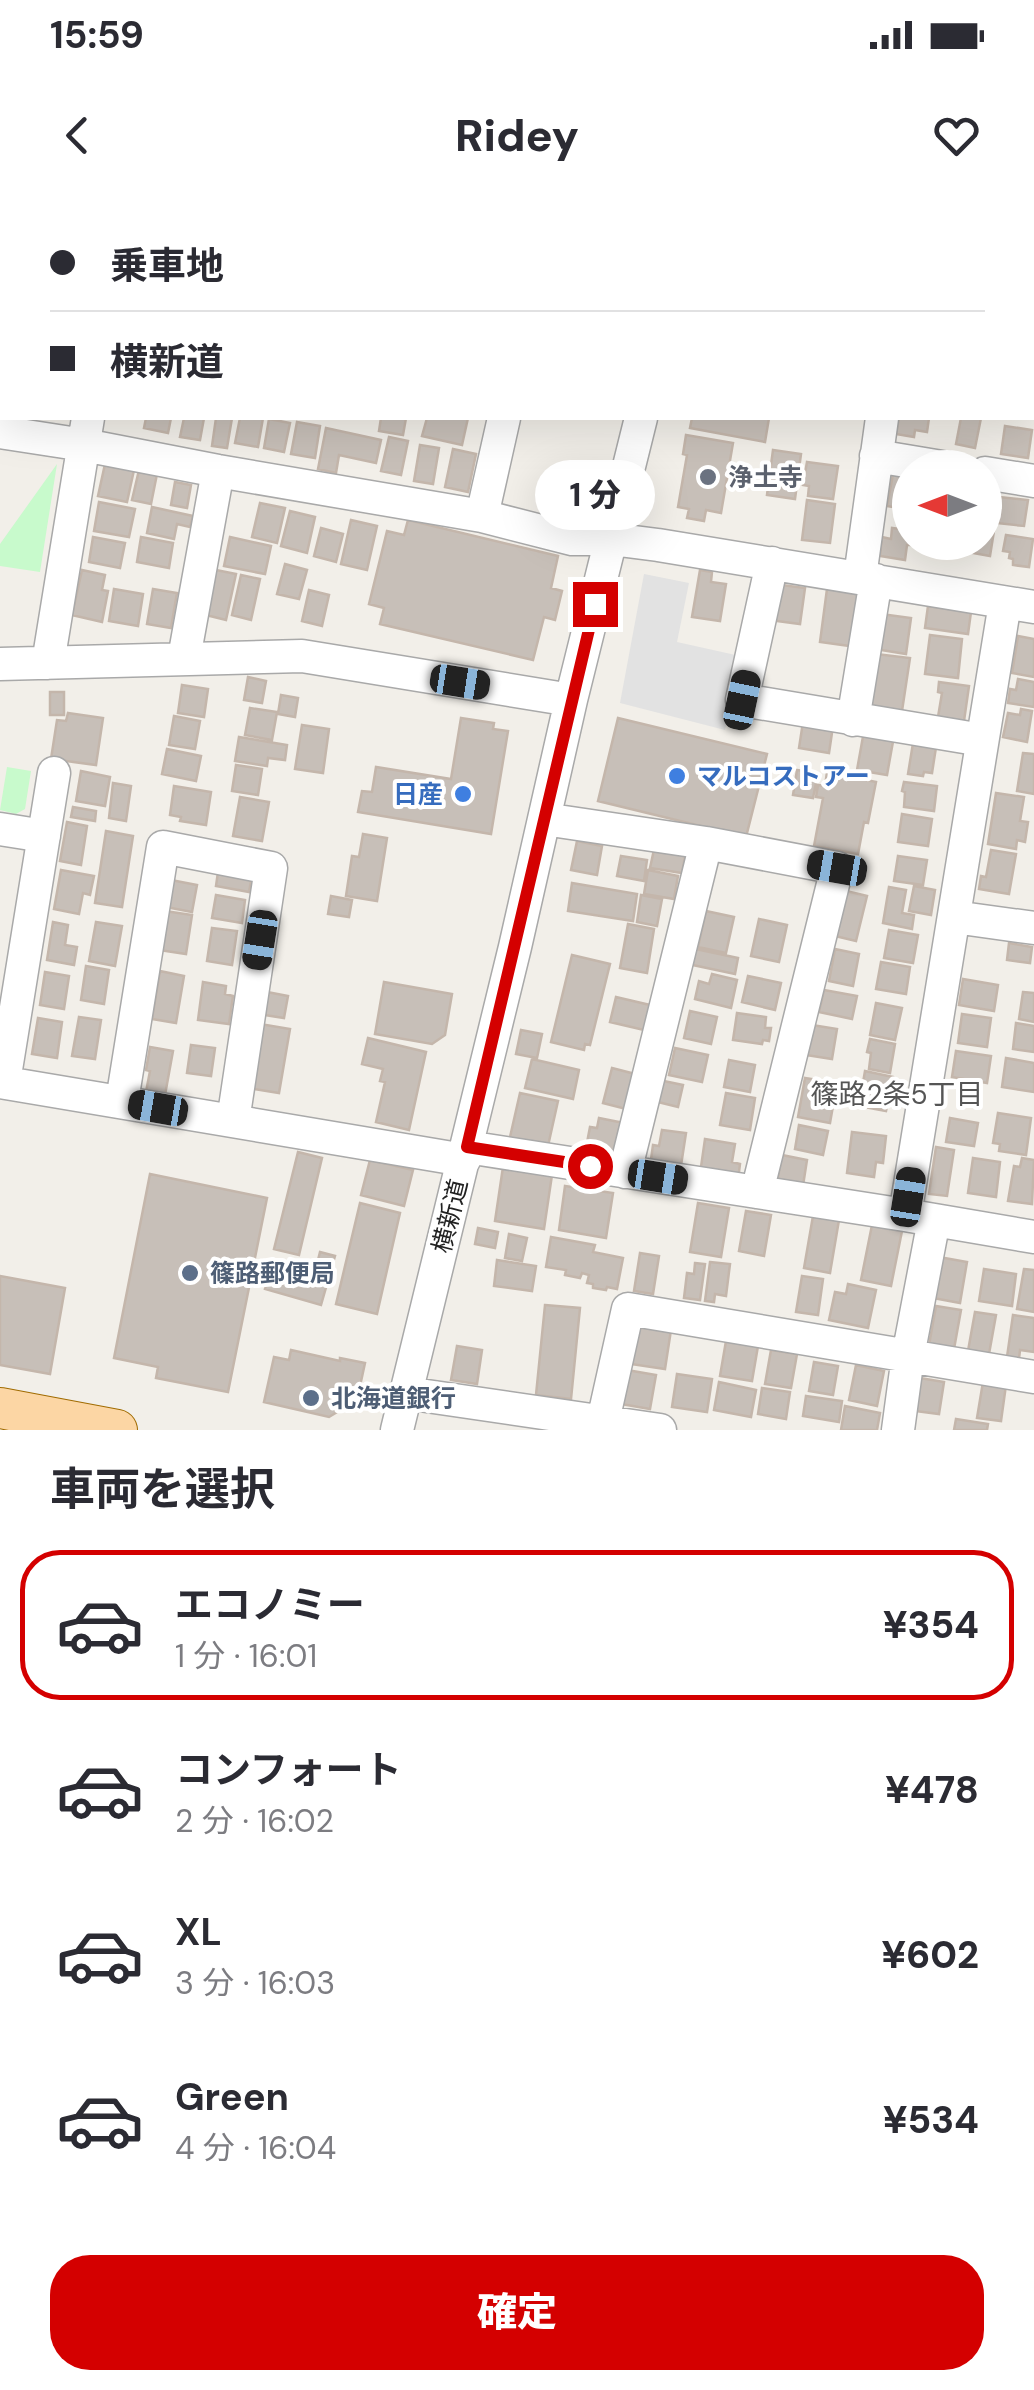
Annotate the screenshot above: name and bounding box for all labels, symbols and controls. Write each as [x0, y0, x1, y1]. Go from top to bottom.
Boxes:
text: 15:59 [50, 10, 144, 60]
text: Ridey [455, 106, 579, 165]
icon: back [50, 108, 105, 163]
icon: heart [929, 108, 984, 163]
text: 乗車地 [110, 241, 224, 291]
text: 横新道 [110, 337, 224, 387]
north arrow [892, 450, 1002, 560]
map controls [892, 450, 1002, 560]
callout: 1 分 [535, 459, 655, 529]
place label: 浄土寺 [728, 461, 803, 494]
marker: 浄土寺 [697, 466, 719, 488]
text: 1 分 [569, 474, 621, 516]
route end [573, 582, 618, 627]
car [428, 662, 492, 702]
car [721, 668, 763, 732]
place label: マルコストアー [697, 760, 870, 793]
marker: マルコストアー [666, 765, 688, 787]
place label: 日産 [393, 778, 443, 811]
marker: 日産 [452, 783, 474, 805]
car [805, 848, 869, 888]
car [240, 908, 280, 972]
district label: 篠路2条5丁目 [810, 1076, 984, 1113]
car [126, 1088, 190, 1128]
route start [568, 1144, 613, 1189]
car [626, 1157, 690, 1197]
car [888, 1165, 928, 1229]
street label: 横新道 [425, 1176, 475, 1256]
place label: 篠路郵便局 [210, 1257, 335, 1290]
marker: 篠路郵便局 [179, 1262, 201, 1284]
place label: 北海道銀行 [331, 1382, 456, 1415]
marker: 北海道銀行 [300, 1387, 322, 1409]
text: 車両を選択 [50, 1460, 275, 1519]
icon: car [55, 1580, 145, 1670]
text: エコノミー [175, 1580, 365, 1630]
text: ¥354 [883, 1600, 979, 1650]
text: 1 分 · 16:01 [175, 1635, 317, 1677]
icon: car [55, 1745, 145, 1835]
text: コンフォート [175, 1745, 402, 1795]
text: ¥478 [885, 1765, 979, 1815]
text: 2 分 · 16:02 [175, 1800, 334, 1842]
text: XL [175, 1907, 222, 1957]
icon: car [55, 1910, 145, 2000]
text: ¥602 [881, 1930, 979, 1980]
text: 3 分 · 16:03 [175, 1962, 335, 2004]
text: Green [175, 2072, 289, 2122]
icon: car [55, 2075, 145, 2165]
text: ¥534 [883, 2095, 979, 2145]
text: 4 分 · 16:04 [175, 2127, 336, 2169]
button: 確定 [50, 2255, 984, 2370]

